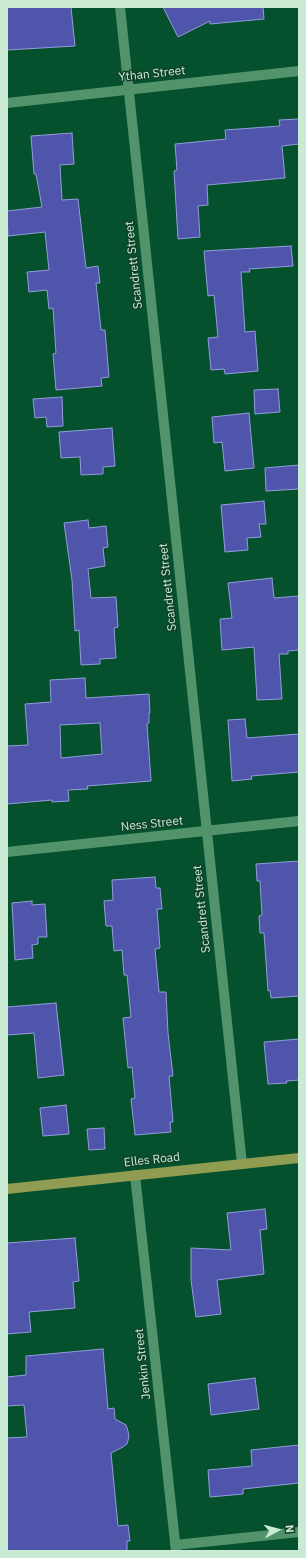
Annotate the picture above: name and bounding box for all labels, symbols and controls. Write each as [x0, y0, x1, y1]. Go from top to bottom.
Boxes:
street label: Ythan Street [118, 63, 186, 85]
street label: Scandrett Street [122, 220, 146, 310]
street label: Scandrett Street [156, 542, 180, 632]
street label: Ness Street [120, 814, 184, 834]
street label: Scandrett Street [190, 864, 214, 954]
street label: Elles Road [123, 1150, 181, 1170]
street label: Jenkin Street [132, 1328, 154, 1400]
north arrow [258, 1510, 298, 1550]
text: N [283, 1524, 297, 1533]

